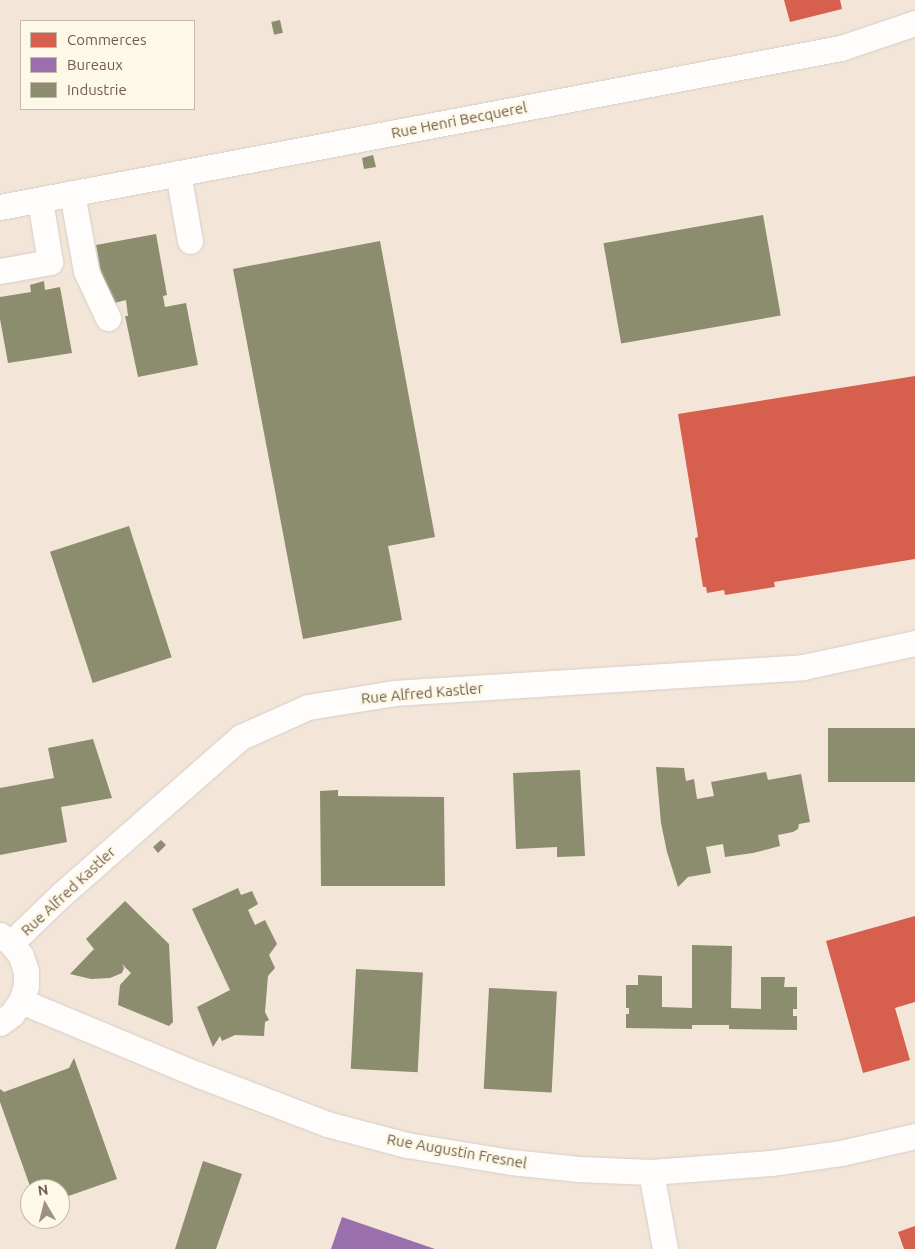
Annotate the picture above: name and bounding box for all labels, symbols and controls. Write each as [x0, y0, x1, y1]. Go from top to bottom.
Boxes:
legend [20, 20, 195, 110]
text: Commerces [67, 31, 147, 48]
text: Bureaux [67, 56, 123, 73]
text: Industrie [67, 81, 127, 98]
street label: Rue Henri Becquerel [390, 98, 528, 142]
street label: Rue Alfred Kastler [360, 679, 484, 707]
street label: Rue Alfred Kastler [17, 843, 119, 939]
street label: Rue Augustin Fresnel [385, 1130, 529, 1172]
north arrow [20, 1179, 70, 1229]
text: N [37, 1181, 49, 1199]

